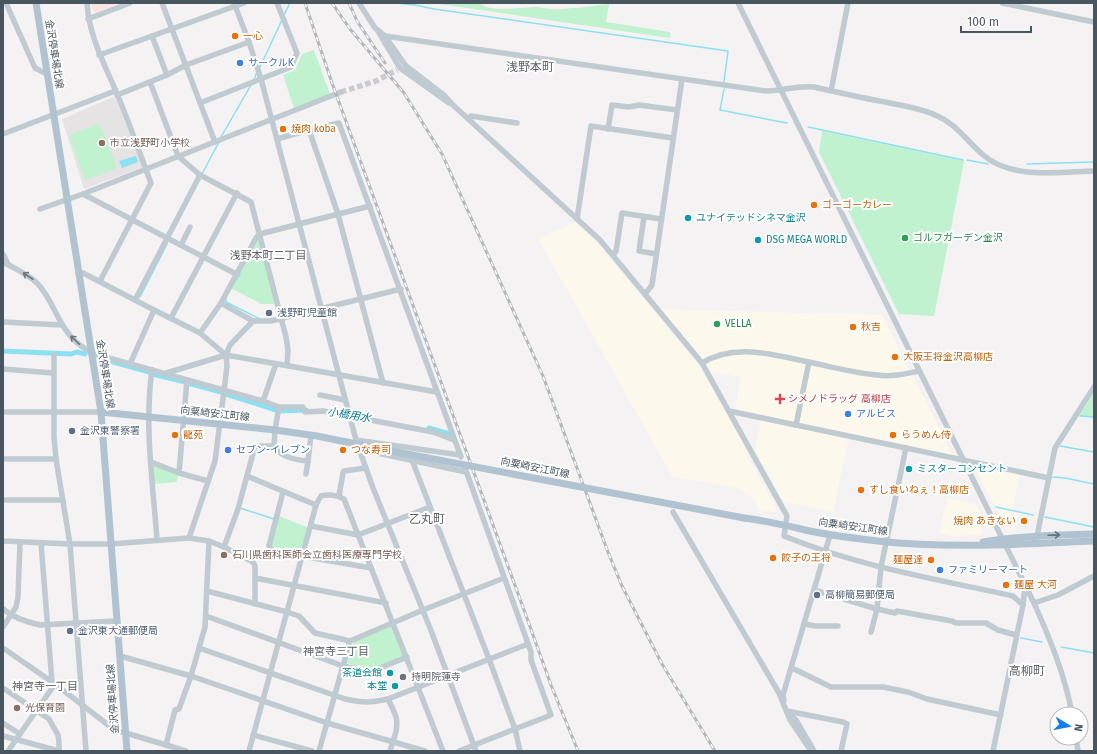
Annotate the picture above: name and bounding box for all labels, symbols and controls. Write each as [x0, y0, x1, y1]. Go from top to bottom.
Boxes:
scale bar [961, 8, 1031, 34]
text: 100 m [967, 15, 999, 29]
street label: 金沢停車場北線 [43, 18, 65, 90]
place label: 一心 [243, 30, 263, 42]
marker: 一心 [230, 31, 240, 41]
place label: サークルK [248, 57, 294, 69]
marker: サークルK [235, 58, 245, 68]
district label: 浅野本町 [506, 60, 554, 74]
place label: 焼肉 koba [291, 123, 336, 135]
marker: 焼肉 koba [278, 124, 288, 134]
place label: 市立浅野町小学校 [110, 137, 190, 149]
marker: 市立浅野町小学校 [97, 138, 107, 148]
place label: ゴーゴーカレー [822, 199, 892, 211]
marker: ゴーゴーカレー [809, 200, 819, 210]
place label: ユナイテッドシネマ金沢 [696, 212, 806, 224]
marker: ユナイテッドシネマ金沢 [683, 213, 693, 223]
place label: ゴルフガーデン金沢 [913, 232, 1003, 244]
marker: ゴルフガーデン金沢 [900, 233, 910, 243]
place label: DSG MEGA WORLD [766, 234, 847, 246]
marker: DSG MEGA WORLD [753, 235, 763, 245]
district label: 浅野本町二丁目 [230, 249, 307, 262]
one-way arrow [23, 272, 34, 280]
place label: 浅野町児童館 [277, 307, 337, 319]
marker: 浅野町児童館 [264, 308, 274, 318]
place label: VELLA [725, 318, 752, 330]
marker: VELLA [712, 319, 722, 329]
place label: 秋吉 [861, 321, 881, 333]
marker: 秋吉 [848, 322, 858, 332]
one-way arrow [70, 335, 80, 345]
street label: 金沢停車場北線 [94, 338, 116, 410]
place label: 大阪王将金沢高柳店 [903, 351, 993, 363]
marker: 大阪王将金沢高柳店 [890, 352, 900, 362]
place label: シメノドラッグ 高柳店 [788, 393, 891, 405]
marker: シメノドラッグ 高柳店 [775, 394, 785, 404]
street label: 向粟崎安江町線 [180, 404, 250, 424]
water label: 小橋用水 [326, 405, 373, 425]
place label: アルビス [856, 408, 896, 420]
marker: アルビス [843, 409, 853, 419]
place label: 金沢東警察署 [80, 425, 140, 437]
marker: 金沢東警察署 [67, 426, 77, 436]
place label: 龍苑 [183, 429, 203, 441]
place label: らうめん侍 [901, 429, 951, 441]
marker: 龍苑 [170, 430, 180, 440]
marker: らうめん侍 [888, 430, 898, 440]
place label: セブン-イレブン [236, 444, 310, 456]
place label: つな寿司 [351, 444, 391, 456]
marker: セブン-イレブン [223, 445, 233, 455]
marker: つな寿司 [338, 445, 348, 455]
street label: 向粟崎安江町線 [499, 455, 571, 481]
place label: ミスターコンセント [917, 463, 1007, 475]
marker: ミスターコンセント [904, 464, 914, 474]
place label: すし食いねぇ！高柳店 [869, 484, 969, 496]
marker: すし食いねぇ！高柳店 [856, 485, 866, 495]
district label: 乙丸町 [409, 512, 445, 526]
place label: 焼肉 あきない [953, 515, 1016, 527]
street label: 向粟崎安江町線 [818, 516, 888, 538]
marker: 焼肉 あきない [1019, 516, 1029, 526]
one-way arrow [1047, 531, 1060, 539]
place label: 石川県歯科医師会立歯科医療専門学校 [232, 549, 402, 561]
marker: 石川県歯科医師会立歯科医療専門学校 [219, 550, 229, 560]
place label: 餃子の王将 [781, 552, 831, 564]
marker: 餃子の王将 [768, 553, 778, 563]
place label: 麺屋達 [893, 554, 923, 566]
marker: 麺屋達 [926, 555, 936, 565]
place label: ファミリーマート [948, 564, 1028, 576]
marker: ファミリーマート [935, 565, 945, 575]
place label: 麺屋 大河 [1014, 579, 1057, 591]
marker: 麺屋 大河 [1001, 580, 1011, 590]
place label: 高柳簡易郵便局 [825, 589, 895, 601]
marker: 高柳簡易郵便局 [812, 590, 822, 600]
place label: 金沢東大通郵便局 [78, 625, 158, 637]
marker: 金沢東大通郵便局 [65, 626, 75, 636]
district label: 神宮寺三丁目 [303, 645, 369, 658]
street label: 金沢停車場北線 [105, 664, 121, 734]
district label: 高柳町 [1009, 664, 1045, 678]
place label: 茶道会館 [342, 667, 382, 679]
marker: 茶道会館 [385, 668, 395, 678]
place label: 持明院蓮寺 [411, 671, 461, 683]
marker: 持明院蓮寺 [398, 672, 408, 682]
district label: 神宮寺一丁目 [12, 680, 78, 693]
place label: 本堂 [367, 680, 387, 692]
marker: 本堂 [390, 681, 400, 691]
place label: 光保育園 [25, 702, 65, 714]
marker: 光保育園 [12, 703, 22, 713]
north arrow [1049, 706, 1089, 746]
text: N [1071, 723, 1085, 732]

